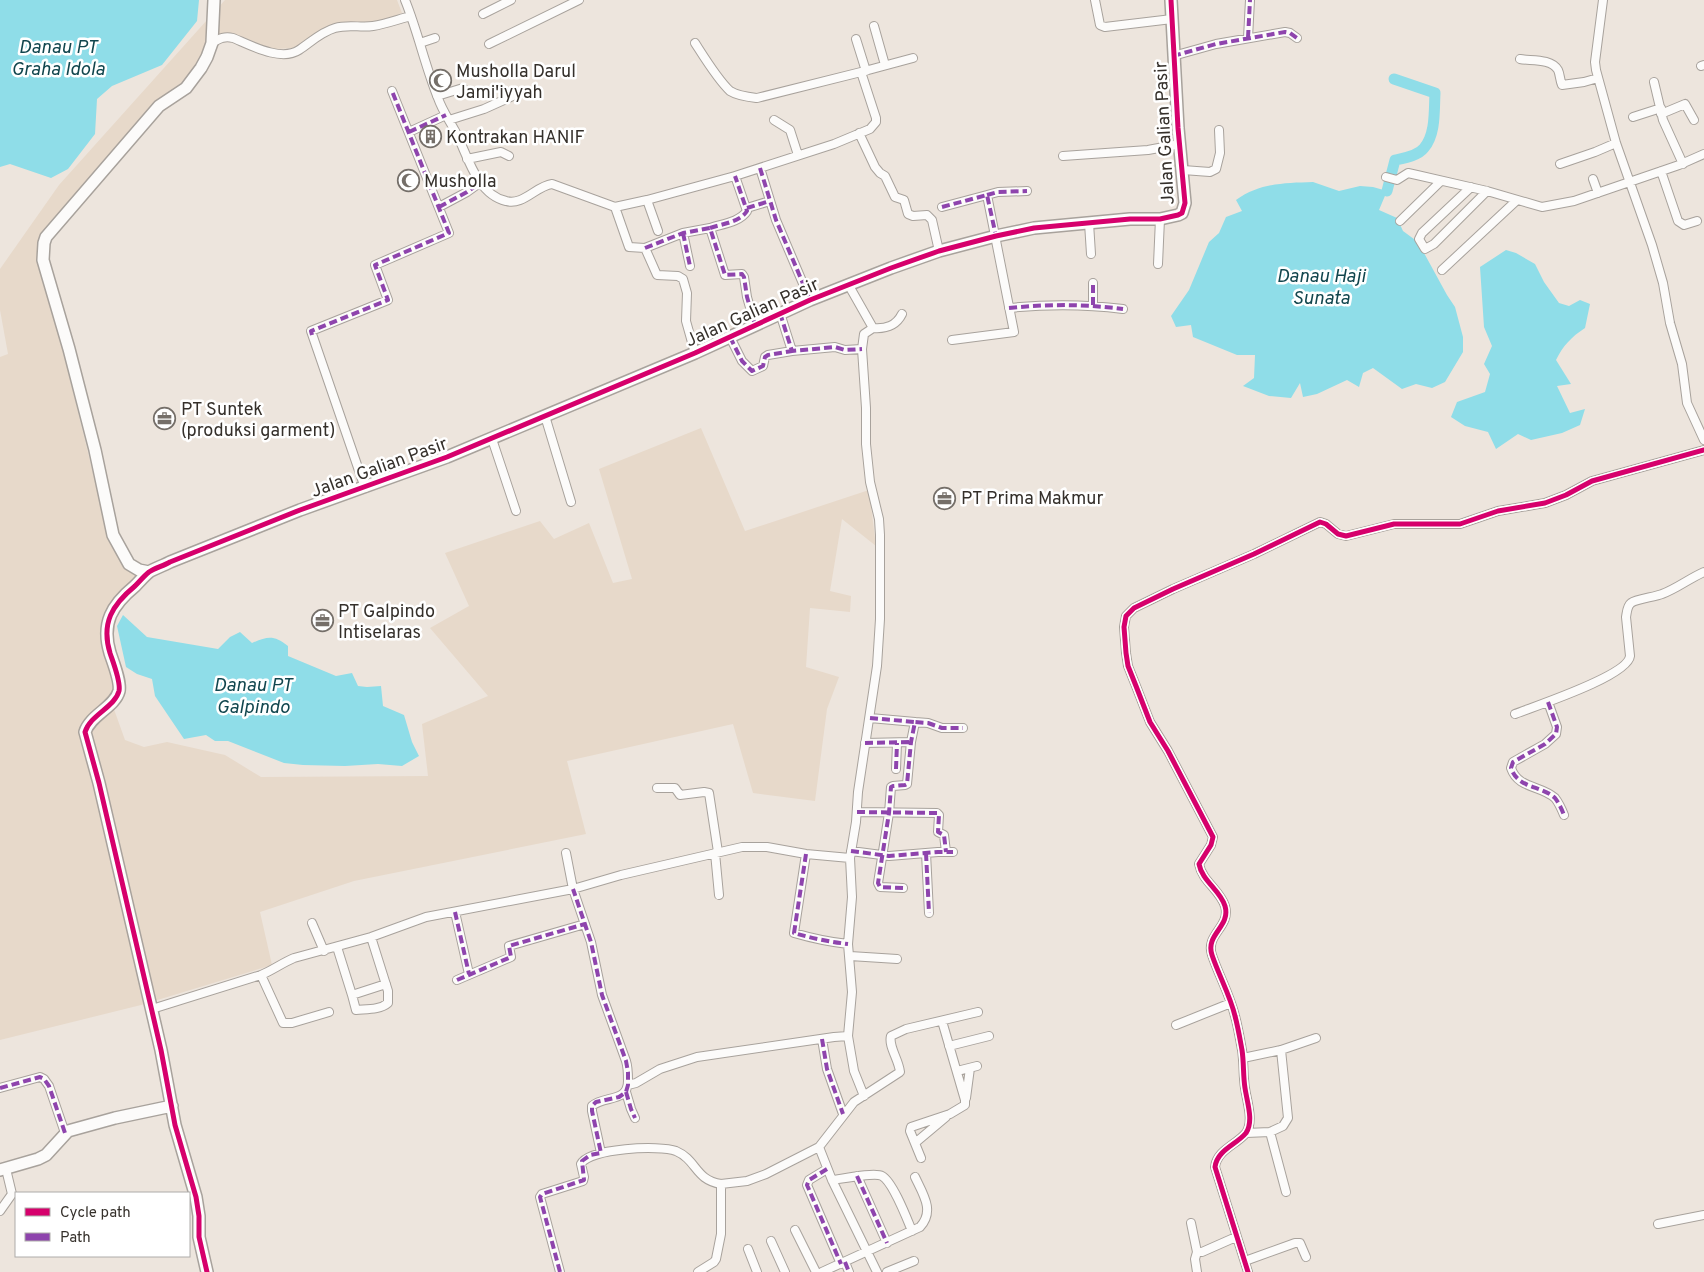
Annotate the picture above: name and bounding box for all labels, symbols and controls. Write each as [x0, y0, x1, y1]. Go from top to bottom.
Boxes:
water label: Danau PT Graha Idola [11, 36, 105, 82]
place label: Musholla Darul Jami'iyyah [456, 61, 576, 105]
street label: Jalan Galian Pasir [1150, 61, 1181, 205]
mosque icon: Musholla Darul Jami'iyyah [428, 69, 452, 93]
building icon: Kontrakan HANIF [418, 125, 442, 149]
place label: Kontrakan HANIF [446, 127, 585, 150]
mosque icon: Musholla [396, 169, 420, 193]
place label: Musholla [424, 171, 496, 194]
water label: Danau Haji Sunata [1276, 265, 1367, 311]
street label: Jalan Galian Pasir [682, 274, 823, 353]
place label: PT Suntek (produksi garment) [181, 399, 335, 443]
office icon: PT Suntek (produksi garment) [153, 407, 177, 431]
street label: Jalan Galian Pasir [308, 433, 451, 504]
office icon: PT Prima Makmur [933, 486, 957, 510]
place label: PT Prima Makmur [961, 488, 1104, 511]
place label: PT Galpindo Intiselaras [338, 601, 435, 645]
office icon: PT Galpindo Intiselaras [310, 609, 334, 633]
water label: Danau PT Galpindo [214, 674, 294, 720]
legend [15, 1192, 190, 1257]
text: Cycle path [60, 1204, 131, 1223]
text: Path [60, 1229, 91, 1248]

